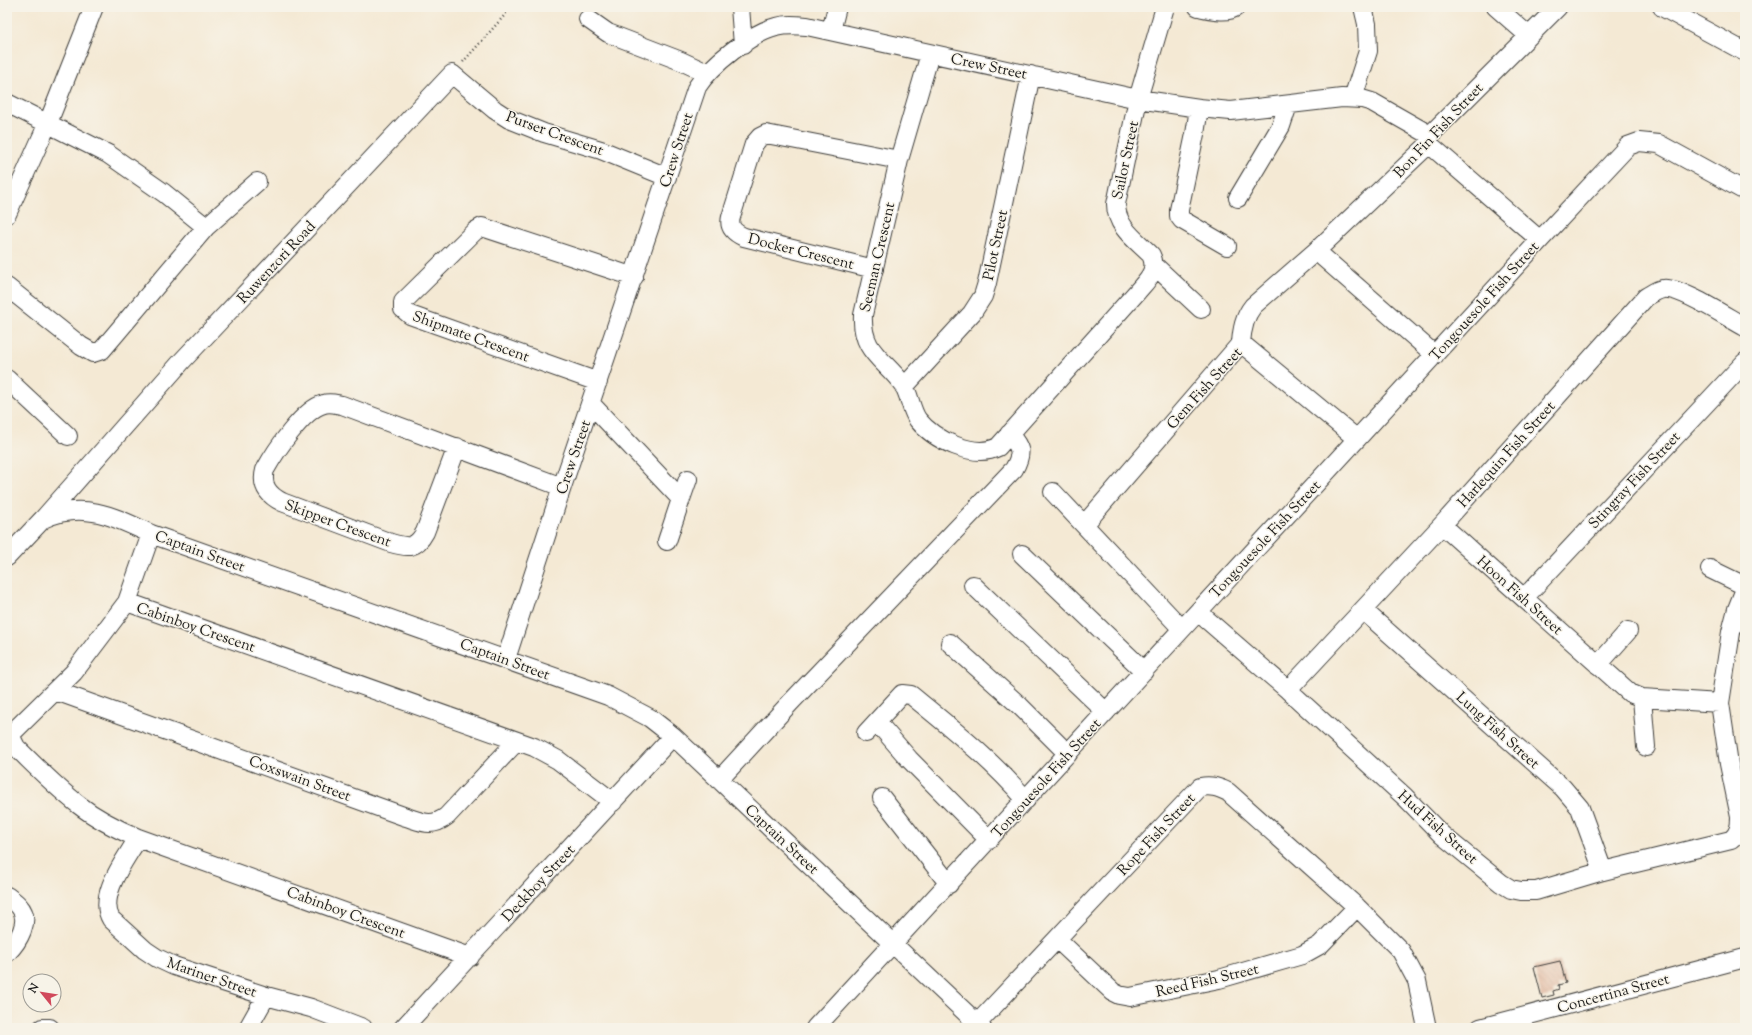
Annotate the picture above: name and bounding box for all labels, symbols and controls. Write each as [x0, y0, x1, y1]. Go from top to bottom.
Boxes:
street label: Crew Street [949, 49, 1029, 86]
street label: Bon Fin Fish Street [1389, 79, 1489, 183]
street label: Purser Crescent [503, 107, 606, 162]
street label: Crew Street [655, 110, 699, 191]
street label: Sailor Street [1108, 119, 1145, 202]
street label: Seeman Crescent [856, 200, 901, 314]
street label: Pilot Street [979, 208, 1014, 283]
street label: Ruwenzori Road [233, 217, 321, 309]
street label: Docker Crescent [745, 229, 856, 276]
street label: Tongouesole Fish Street [1426, 238, 1545, 366]
street label: Shipmate Crescent [409, 307, 532, 368]
street label: Gem Fish Street [1163, 343, 1248, 435]
street label: Harlequin Fish Street [1453, 397, 1561, 513]
street label: Crew Street [552, 417, 597, 498]
street label: Stingray Fish Street [1584, 428, 1686, 534]
street label: Tongouesole Fish Street [1206, 476, 1326, 604]
street label: Skipper Crescent [281, 495, 394, 553]
street label: Captain Street [152, 526, 247, 578]
street label: Hoon Fish Street [1471, 552, 1567, 640]
street label: Cabinboy Crescent [133, 598, 258, 659]
street label: Captain Street [457, 634, 552, 686]
street label: Lung Fish Street [1451, 688, 1543, 774]
street label: Tongouesole Fish Street [988, 715, 1107, 843]
street label: Coxswain Street [246, 751, 353, 808]
street label: Hud Fish Street [1392, 786, 1482, 870]
street label: Rope Fish Street [1113, 789, 1201, 881]
street label: Captain Street [739, 800, 823, 880]
street label: Deckboy Street [498, 841, 581, 927]
street label: Cabinboy Crescent [283, 882, 408, 945]
street label: Mariner Street [164, 953, 259, 1004]
street label: Reed Fish Street [1154, 959, 1261, 1003]
street label: Concertina Street [1555, 969, 1672, 1019]
north arrow [22, 973, 62, 1013]
text: N [25, 981, 43, 997]

